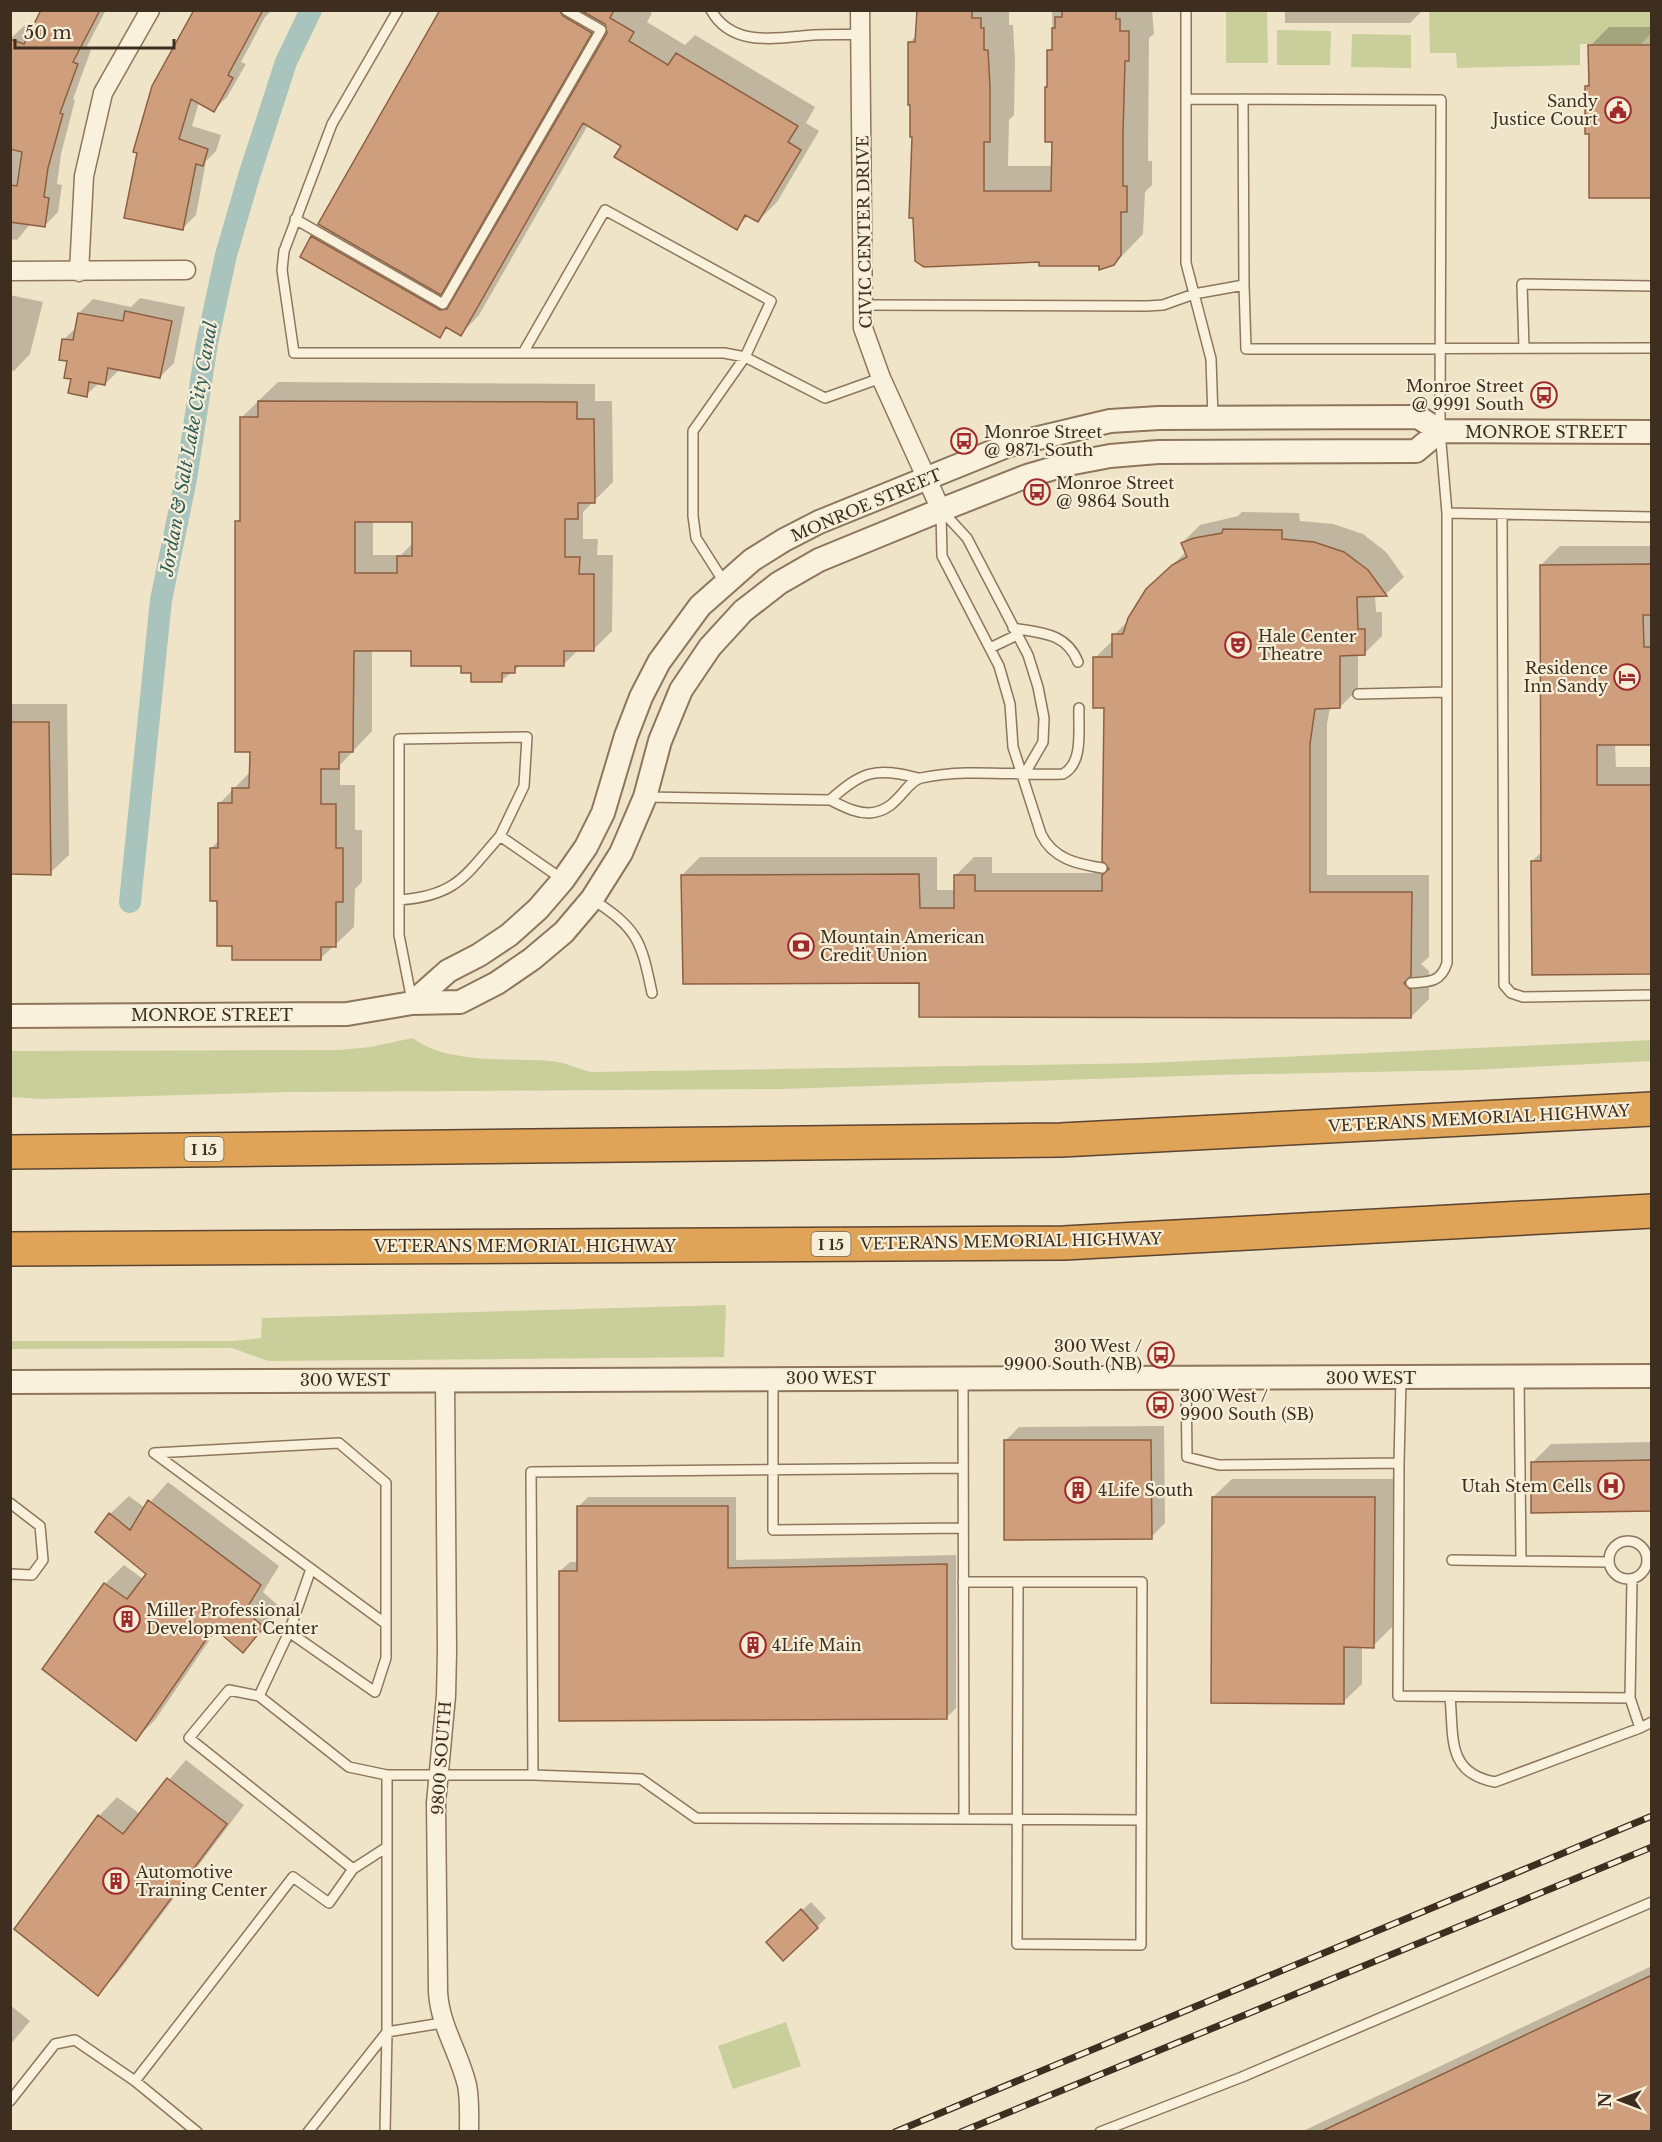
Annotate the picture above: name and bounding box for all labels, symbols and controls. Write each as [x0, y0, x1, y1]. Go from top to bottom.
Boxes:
scale bar [15, 12, 174, 50]
text: 50 m [24, 22, 72, 44]
place label: Sandy Justice Court [1491, 91, 1599, 129]
public building icon: Sandy Justice Court [1603, 95, 1633, 125]
street label: CIVIC CENTER DRIVE [852, 135, 876, 329]
water label: Jordan & Salt Lake City Canal [156, 320, 222, 579]
place label: Monroe Street @ 9991 South [1406, 376, 1524, 414]
bus stop icon: Monroe Street @ 9991 South [1529, 380, 1559, 410]
place label: Monroe Street @ 9871 South [984, 422, 1102, 460]
street label: MONROE STREET [1465, 422, 1627, 442]
bus stop icon: Monroe Street @ 9871 South [949, 426, 979, 456]
street label: MONROE STREET [788, 464, 944, 546]
place label: Monroe Street @ 9864 South [1056, 473, 1174, 511]
bus stop icon: Monroe Street @ 9864 South [1022, 477, 1052, 507]
place label: Hale Center Theatre [1258, 626, 1357, 664]
theatre icon: Hale Center Theatre [1223, 630, 1253, 660]
place label: Residence Inn Sandy [1524, 658, 1609, 696]
hotel icon: Residence Inn Sandy [1612, 662, 1642, 692]
place label: Mountain American Credit Union [820, 927, 985, 965]
bank icon: Mountain American Credit Union [786, 931, 816, 961]
street label: MONROE STREET [131, 1005, 293, 1025]
street label: VETERANS MEMORIAL HIGHWAY [1327, 1100, 1631, 1136]
road number: I 15 [184, 1137, 224, 1161]
street label: VETERANS MEMORIAL HIGHWAY [859, 1228, 1162, 1254]
road number: I 15 [812, 1232, 850, 1256]
street label: VETERANS MEMORIAL HIGHWAY [373, 1236, 676, 1256]
place label: 300 West / 9900 South (NB) [1004, 1336, 1142, 1374]
bus stop icon: 300 West / 9900 South (NB) [1146, 1340, 1176, 1370]
street label: 300 WEST [786, 1368, 876, 1388]
street label: 300 WEST [1326, 1368, 1416, 1388]
street label: 300 WEST [300, 1370, 390, 1390]
place label: 300 West / 9900 South (SB) [1180, 1386, 1314, 1424]
bus stop icon: 300 West / 9900 South (SB) [1145, 1390, 1175, 1420]
hospital icon: Utah Stem Cells [1596, 1471, 1626, 1501]
building icon: 4Life South [1063, 1475, 1093, 1505]
place label: Utah Stem Cells [1461, 1476, 1592, 1496]
place label: 4Life South [1098, 1480, 1193, 1500]
place label: Miller Professional Development Center [146, 1600, 318, 1638]
building icon: Miller Professional Development Center [112, 1604, 142, 1634]
building icon: 4Life Main [738, 1630, 768, 1660]
place label: 4Life Main [772, 1635, 861, 1655]
street label: 9800 SOUTH [427, 1700, 455, 1816]
place label: Automotive Training Center [135, 1862, 267, 1900]
building icon: Automotive Training Center [101, 1866, 131, 1896]
north arrow [1590, 2070, 1650, 2130]
text: N [1595, 2092, 1615, 2108]

